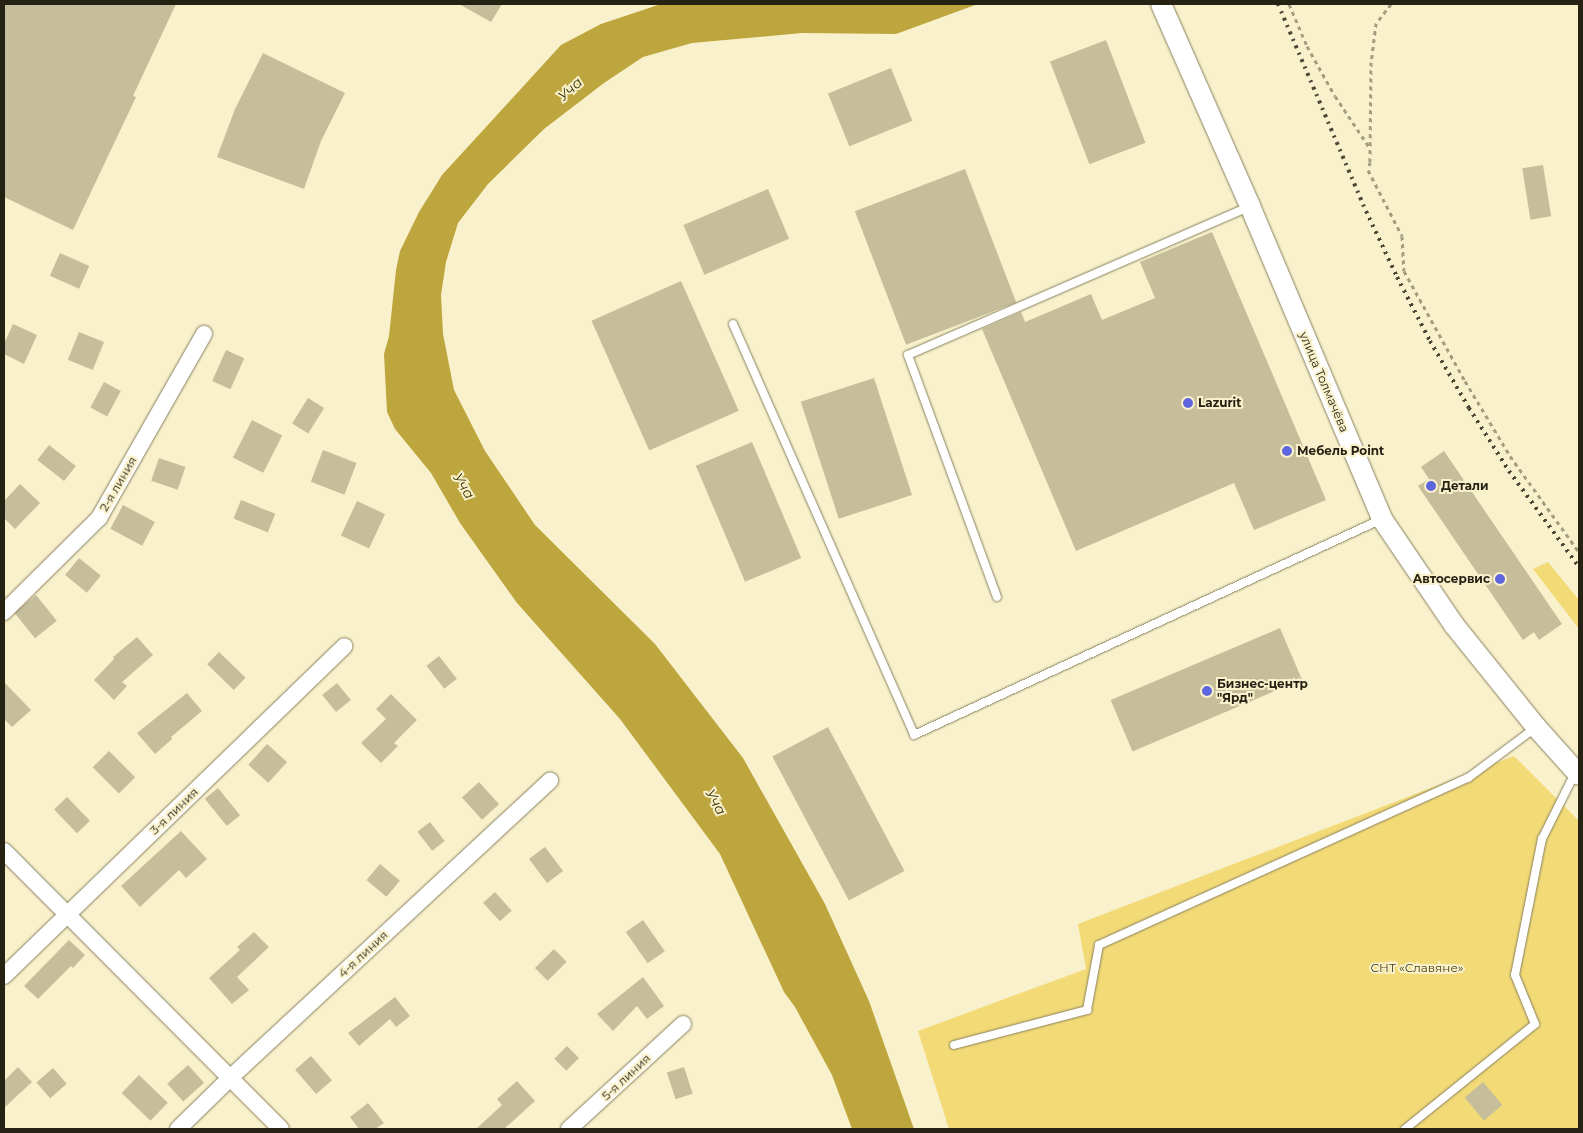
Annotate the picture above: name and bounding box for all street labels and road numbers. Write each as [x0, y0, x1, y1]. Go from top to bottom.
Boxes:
street label: улица Толмачёва [1296, 330, 1352, 434]
street label: 2-я линия [97, 454, 139, 514]
street label: 3-я линия [147, 785, 201, 837]
street label: 4-я линия [335, 928, 391, 980]
street label: 5-я линия [599, 1051, 653, 1103]

